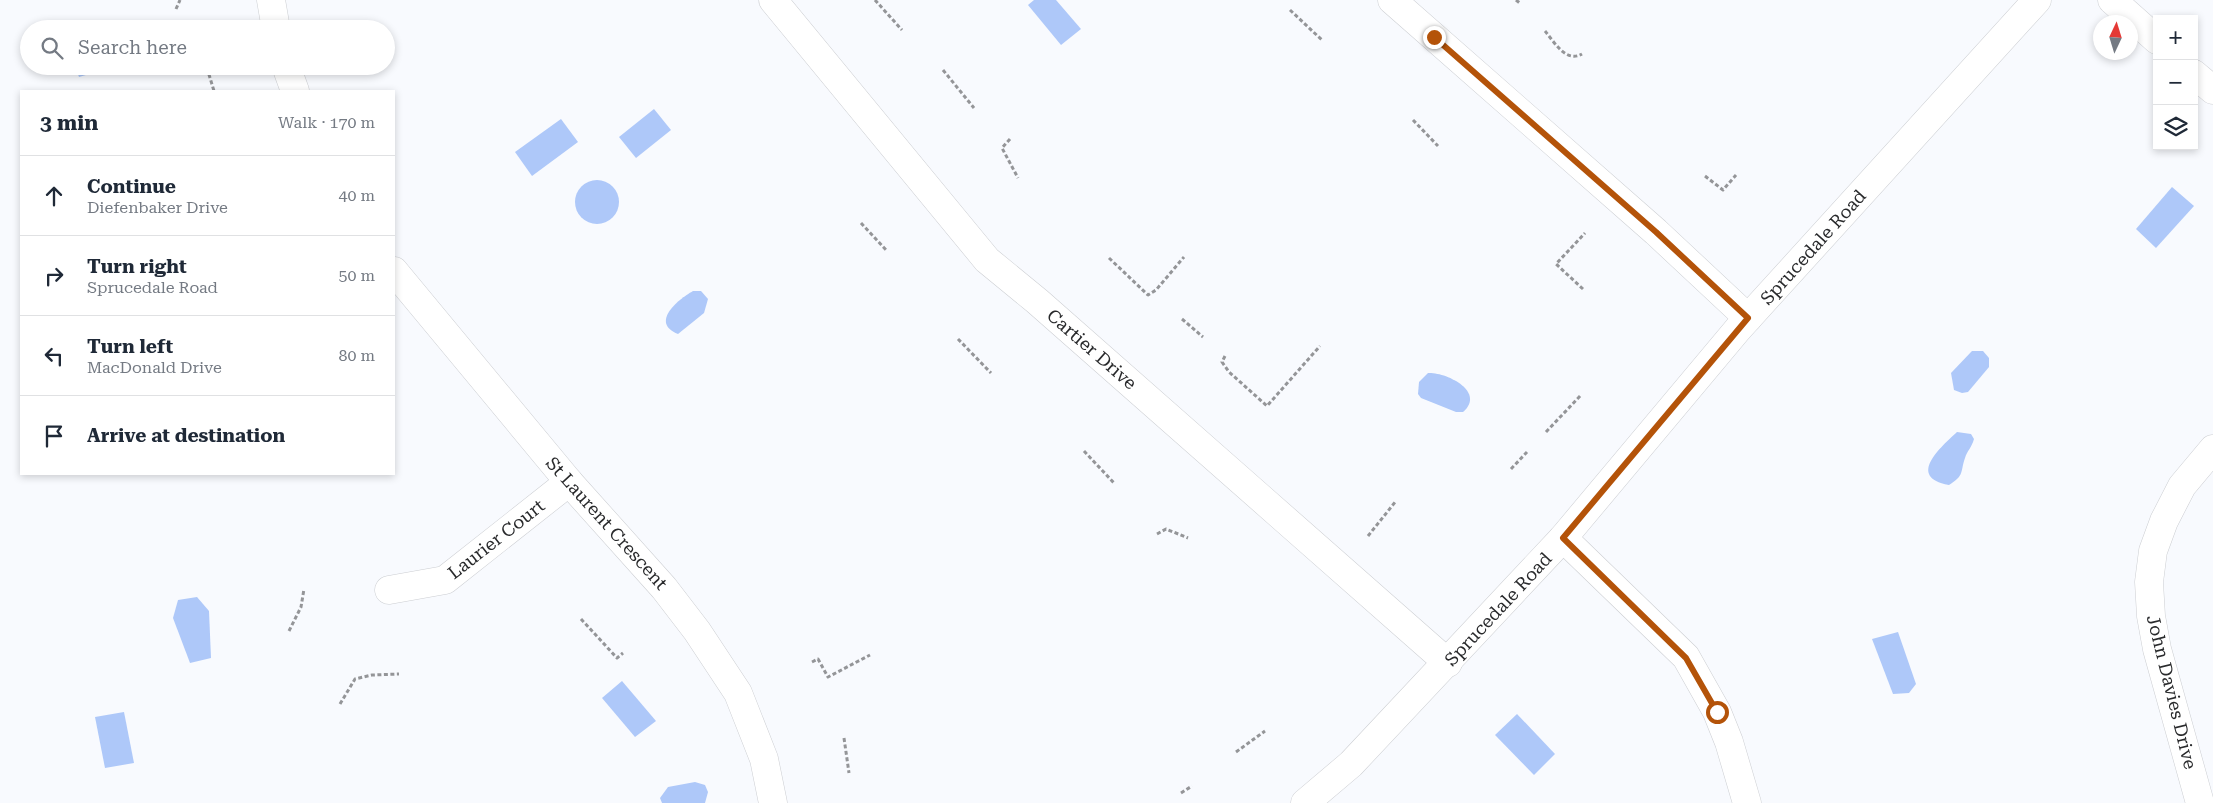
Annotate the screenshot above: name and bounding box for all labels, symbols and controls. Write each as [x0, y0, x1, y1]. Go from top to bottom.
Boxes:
north arrow [2093, 15, 2138, 60]
map controls [2153, 15, 2198, 150]
button: + [2153, 15, 2198, 60]
search box [20, 20, 395, 75]
route end [1423, 26, 1446, 49]
icon: search [38, 34, 66, 62]
text: Search here [78, 36, 187, 59]
button: − [2153, 60, 2198, 105]
button: layers [2153, 105, 2198, 150]
text: 3 min [40, 111, 98, 135]
text: Walk · 170 m [278, 113, 375, 132]
text: Continue [87, 175, 176, 198]
icon: ahead [40, 182, 68, 210]
street label: Sprucedale Road [1756, 185, 1870, 309]
text: 40 m [338, 186, 375, 205]
text: Diefenbaker Drive [87, 198, 228, 217]
text: Turn right [87, 255, 187, 278]
icon: right [40, 262, 68, 290]
text: 50 m [338, 266, 375, 285]
text: Sprucedale Road [87, 278, 218, 297]
street label: Cartier Drive [1043, 304, 1141, 394]
text: Turn left [87, 335, 173, 358]
icon: left [40, 342, 68, 370]
text: 80 m [338, 346, 375, 365]
text: MacDonald Drive [87, 358, 222, 377]
icon: arrive [40, 422, 68, 450]
text: Arrive at destination [87, 424, 285, 447]
street label: St Laurent Crescent [542, 452, 672, 594]
street label: Laurier Court [443, 495, 549, 583]
street label: Sprucedale Road [1440, 548, 1556, 670]
street label: John Davies Drive [2143, 613, 2201, 771]
route start [1706, 701, 1729, 724]

